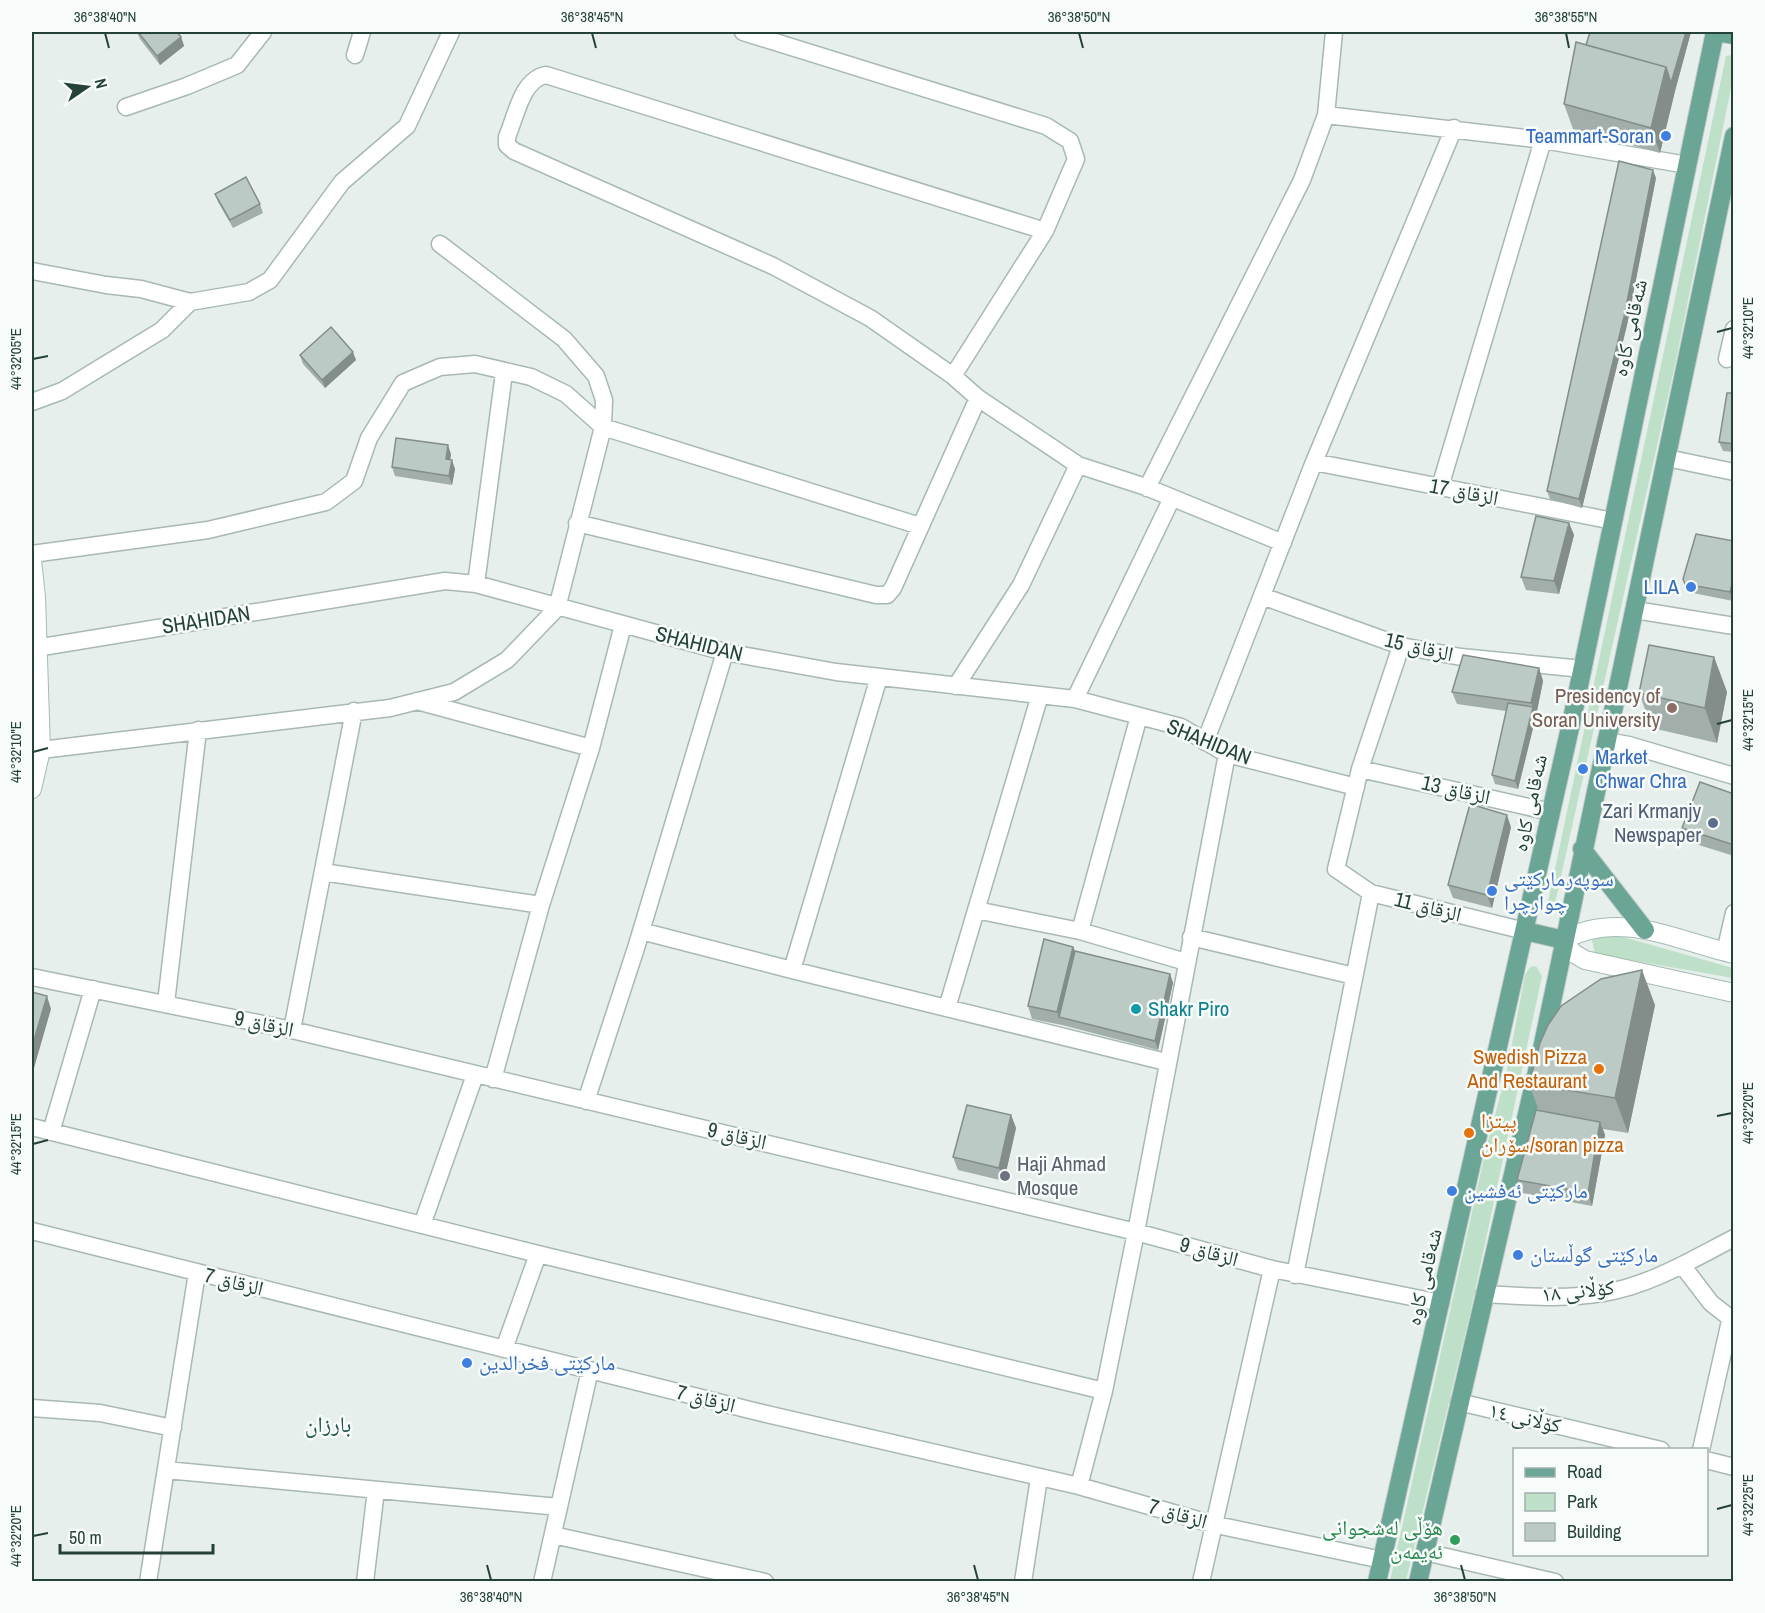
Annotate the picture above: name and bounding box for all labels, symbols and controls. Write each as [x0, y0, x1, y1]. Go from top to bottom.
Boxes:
text: 36°38'40"N [74, 6, 136, 27]
text: 36°38'45"N [561, 6, 623, 27]
text: 36°38'50"N [1048, 6, 1110, 27]
text: 36°38'55"N [1535, 6, 1597, 27]
north arrow [57, 57, 117, 117]
text: N [90, 76, 113, 91]
place label: Teammart-Soran [1526, 121, 1654, 150]
marker: Teammart-Soran [1659, 129, 1673, 143]
street label: شەقامی کاوە [1605, 277, 1654, 379]
text: 44°32'10"E [1737, 297, 1758, 359]
text: 44°32'05"E [5, 328, 26, 390]
street label: الزقاق 17 [1427, 471, 1501, 512]
place label: LILA [1644, 572, 1680, 601]
marker: LILA [1684, 580, 1698, 594]
street label: SHAHIDAN [160, 598, 252, 641]
street label: SHAHIDAN [652, 619, 746, 668]
street label: الزقاق 15 [1382, 625, 1456, 668]
place label: Presidency of Soran University [1532, 681, 1660, 734]
text: 44°32'15"E [1737, 689, 1758, 751]
marker: Presidency of Soran University [1665, 701, 1679, 715]
street label: SHAHIDAN [1163, 711, 1256, 772]
text: 44°32'10"E [5, 721, 26, 783]
place label: Market Chwar Chra [1595, 742, 1687, 795]
street label: شەقامی کاوە [1505, 752, 1554, 854]
marker: Market Chwar Chra [1576, 762, 1590, 776]
street label: الزقاق 13 [1419, 768, 1493, 811]
place label: Zari Krmanjy Newspaper [1602, 796, 1701, 849]
marker: Zari Krmanjy Newspaper [1706, 816, 1720, 830]
place label: سوپەرمارکێتی چوارچرا [1504, 864, 1614, 917]
street label: الزقاق 11 [1391, 884, 1465, 929]
marker: سوپەرمارکێتی چوارچرا [1485, 884, 1499, 898]
place label: Shakr Piro [1148, 994, 1229, 1023]
marker: Shakr Piro [1129, 1002, 1143, 1016]
street label: الزقاق 9 [232, 1003, 296, 1044]
place label: Swedish Pizza And Restaurant [1466, 1042, 1587, 1095]
marker: Swedish Pizza And Restaurant [1592, 1062, 1606, 1076]
text: 44°32'20"E [1737, 1082, 1758, 1144]
place label: پیتزا سۆران/soran pizza [1481, 1106, 1624, 1159]
text: 44°32'15"E [5, 1113, 26, 1175]
street label: الزقاق 9 [705, 1115, 770, 1156]
marker: پیتزا سۆران/soran pizza [1462, 1126, 1476, 1140]
place label: Haji Ahmad Mosque [1017, 1149, 1106, 1202]
marker: Haji Ahmad Mosque [998, 1169, 1012, 1183]
place label: مارکێتی ئەفشین [1464, 1176, 1588, 1205]
marker: مارکێتی ئەفشین [1445, 1184, 1459, 1198]
street label: شەقامی کاوە [1398, 1226, 1449, 1328]
street label: الزقاق 9 [1176, 1229, 1242, 1274]
place label: مارکێتی گوڵستان [1530, 1240, 1658, 1269]
marker: مارکێتی گوڵستان [1511, 1248, 1525, 1262]
street label: الزقاق 7 [201, 1260, 267, 1303]
street label: کۆڵانی ١٨ [1540, 1272, 1616, 1309]
place label: مارکێتی فخرالدین [479, 1348, 615, 1377]
marker: مارکێتی فخرالدین [460, 1356, 474, 1370]
street label: الزقاق 7 [673, 1377, 739, 1420]
street label: کۆڵانی ١٤ [1486, 1395, 1564, 1440]
district label: بارزان [305, 1409, 351, 1439]
legend [1513, 1448, 1708, 1556]
text: Road [1567, 1459, 1602, 1484]
text: 44°32'25"E [1737, 1474, 1758, 1536]
text: Park [1567, 1489, 1598, 1514]
street label: الزقاق 7 [1145, 1491, 1211, 1536]
text: 44°32'20"E [5, 1505, 26, 1567]
place label: هۆڵی لەشجوانی ئەیمەن [1322, 1513, 1443, 1566]
scale bar [60, 1517, 213, 1555]
text: Building [1567, 1519, 1622, 1544]
text: 50 m [69, 1525, 102, 1550]
marker: هۆڵی لەشجوانی ئەیمەن [1448, 1533, 1462, 1547]
text: 36°38'40"N [460, 1586, 522, 1607]
text: 36°38'45"N [947, 1586, 1009, 1607]
text: 36°38'50"N [1434, 1586, 1496, 1607]

